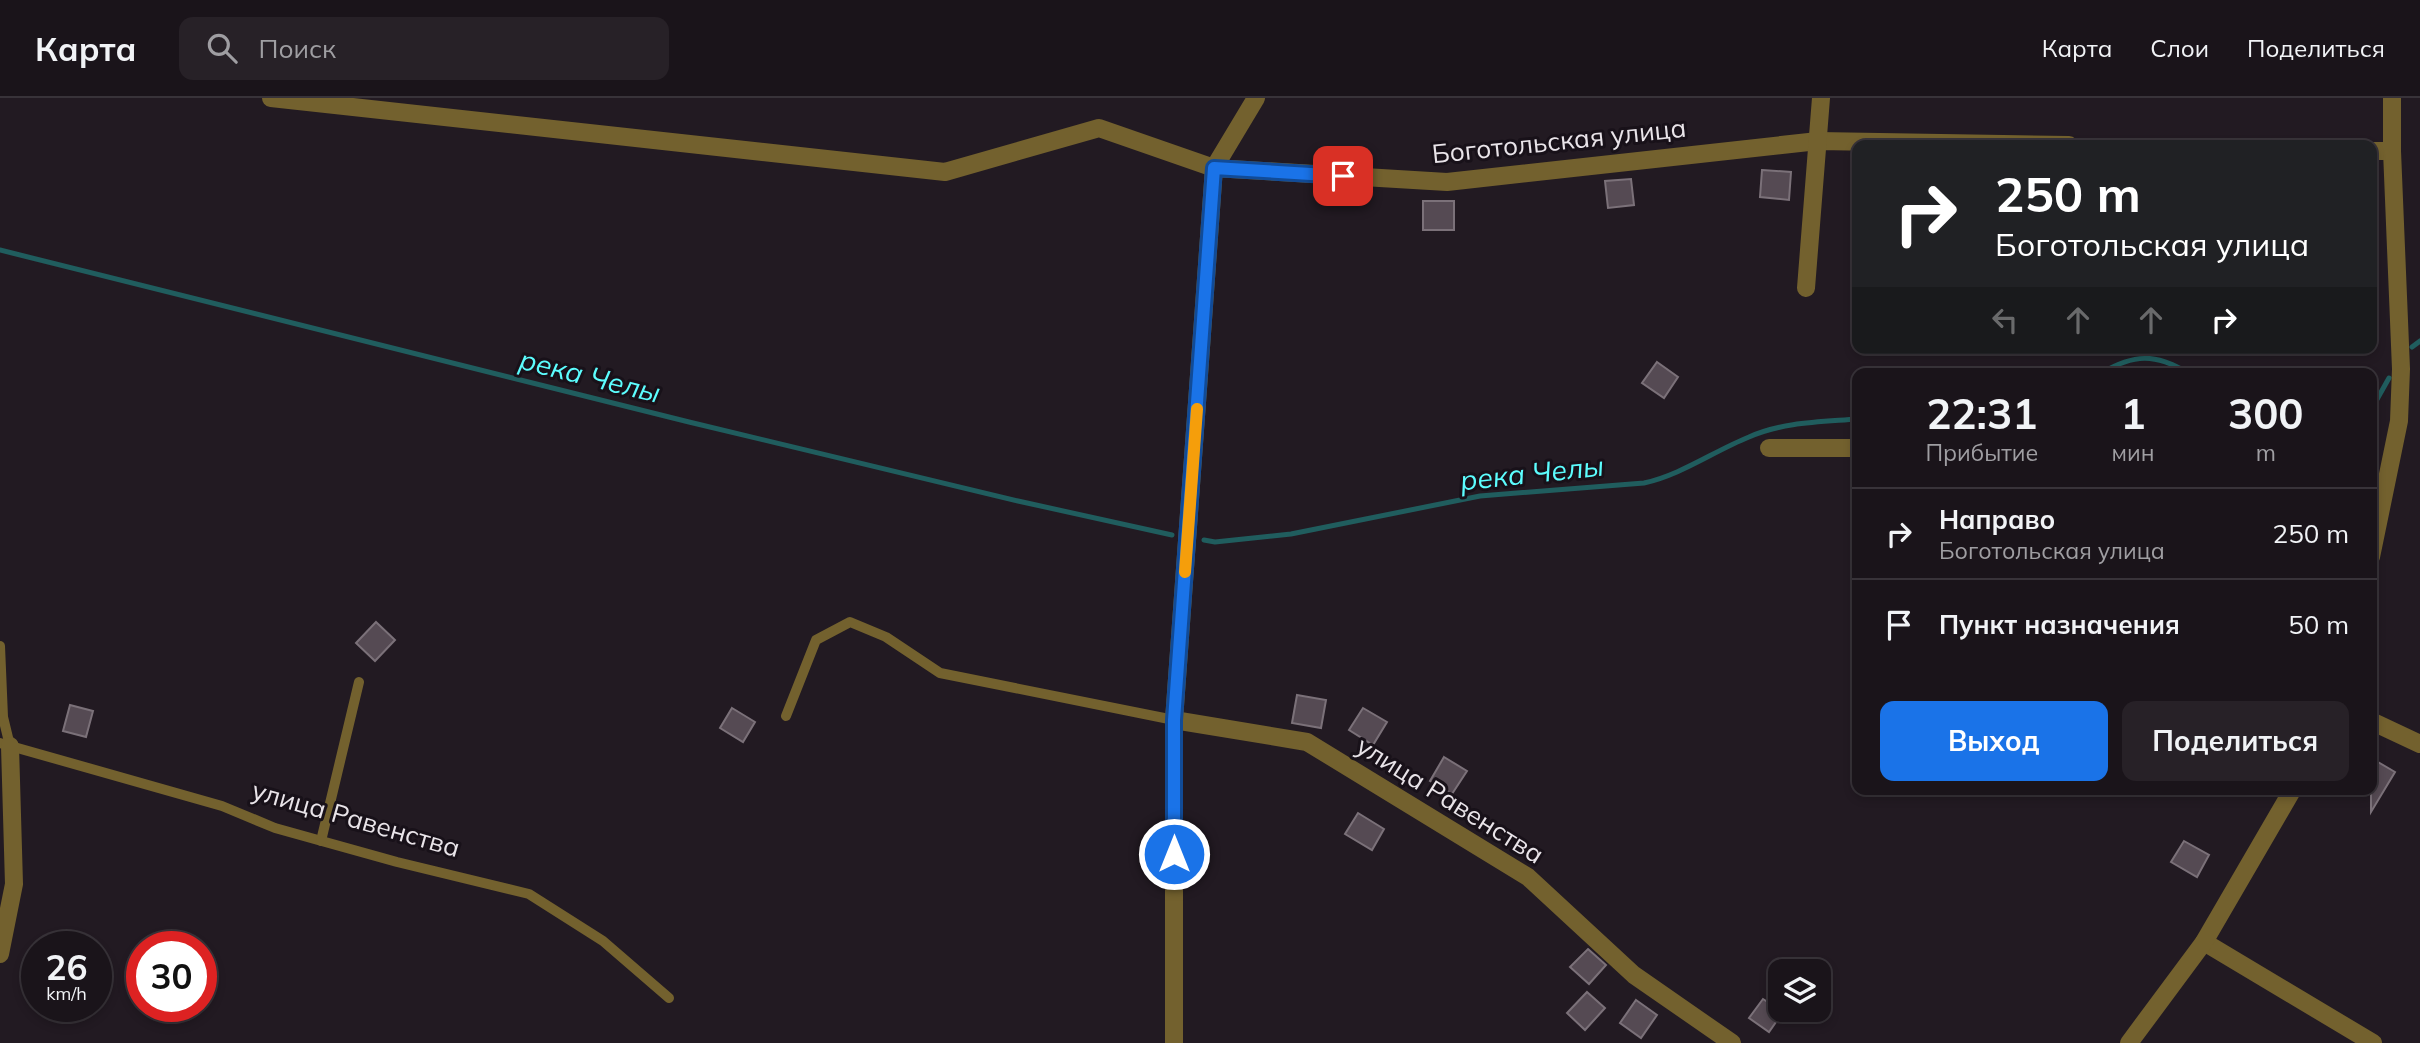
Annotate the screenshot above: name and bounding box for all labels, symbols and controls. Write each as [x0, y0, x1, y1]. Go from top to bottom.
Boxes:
search box [179, 17, 669, 80]
text: Карта [35, 28, 137, 69]
icon: search [203, 29, 241, 67]
text: Поиск [259, 32, 336, 65]
text: Карта [2042, 33, 2112, 63]
text: Слои [2150, 33, 2209, 63]
text: Поделиться [2247, 33, 2385, 63]
street label: Боготольская улица [1430, 111, 1688, 170]
pin [1313, 146, 1373, 206]
icon: arrive [1324, 157, 1362, 195]
text: 250 m [1995, 163, 2141, 224]
icon: right [1880, 168, 1971, 259]
text: Боготольская улица [1995, 224, 2309, 264]
icon: left [1986, 301, 2024, 339]
icon: ahead [2059, 301, 2097, 339]
icon: ahead [2132, 301, 2170, 339]
icon: right [2205, 301, 2243, 339]
water label: река Челы [516, 341, 664, 410]
text: 22:31 [1926, 387, 2037, 440]
text: 1 [2120, 387, 2146, 440]
text: 300 [2228, 387, 2304, 440]
text: Прибытие [1925, 438, 2038, 467]
text: мин [2112, 438, 2155, 467]
text: m [2256, 438, 2276, 467]
water label: река Челы [1458, 448, 1605, 497]
text: Направо [1939, 503, 2055, 536]
icon: right [1880, 515, 1918, 553]
text: 250 m [2273, 517, 2349, 550]
text: Боготольская улица [1939, 536, 2165, 565]
icon: arrive [1880, 606, 1918, 644]
text: Пункт назначения [1939, 608, 2180, 641]
text: 50 m [2288, 608, 2349, 641]
button: Выход [1880, 701, 2108, 781]
button: Поделиться [2122, 701, 2349, 781]
street label: улица Равенства [1350, 729, 1550, 870]
street label: улица Равенства [248, 773, 464, 864]
position arrow [1137, 817, 1211, 891]
speed limit sign: 30 [126, 931, 217, 1022]
text: 26 [45, 945, 88, 989]
map controls [1768, 959, 1831, 1022]
button: layers [1768, 959, 1831, 1022]
text: km/h [46, 982, 87, 1005]

